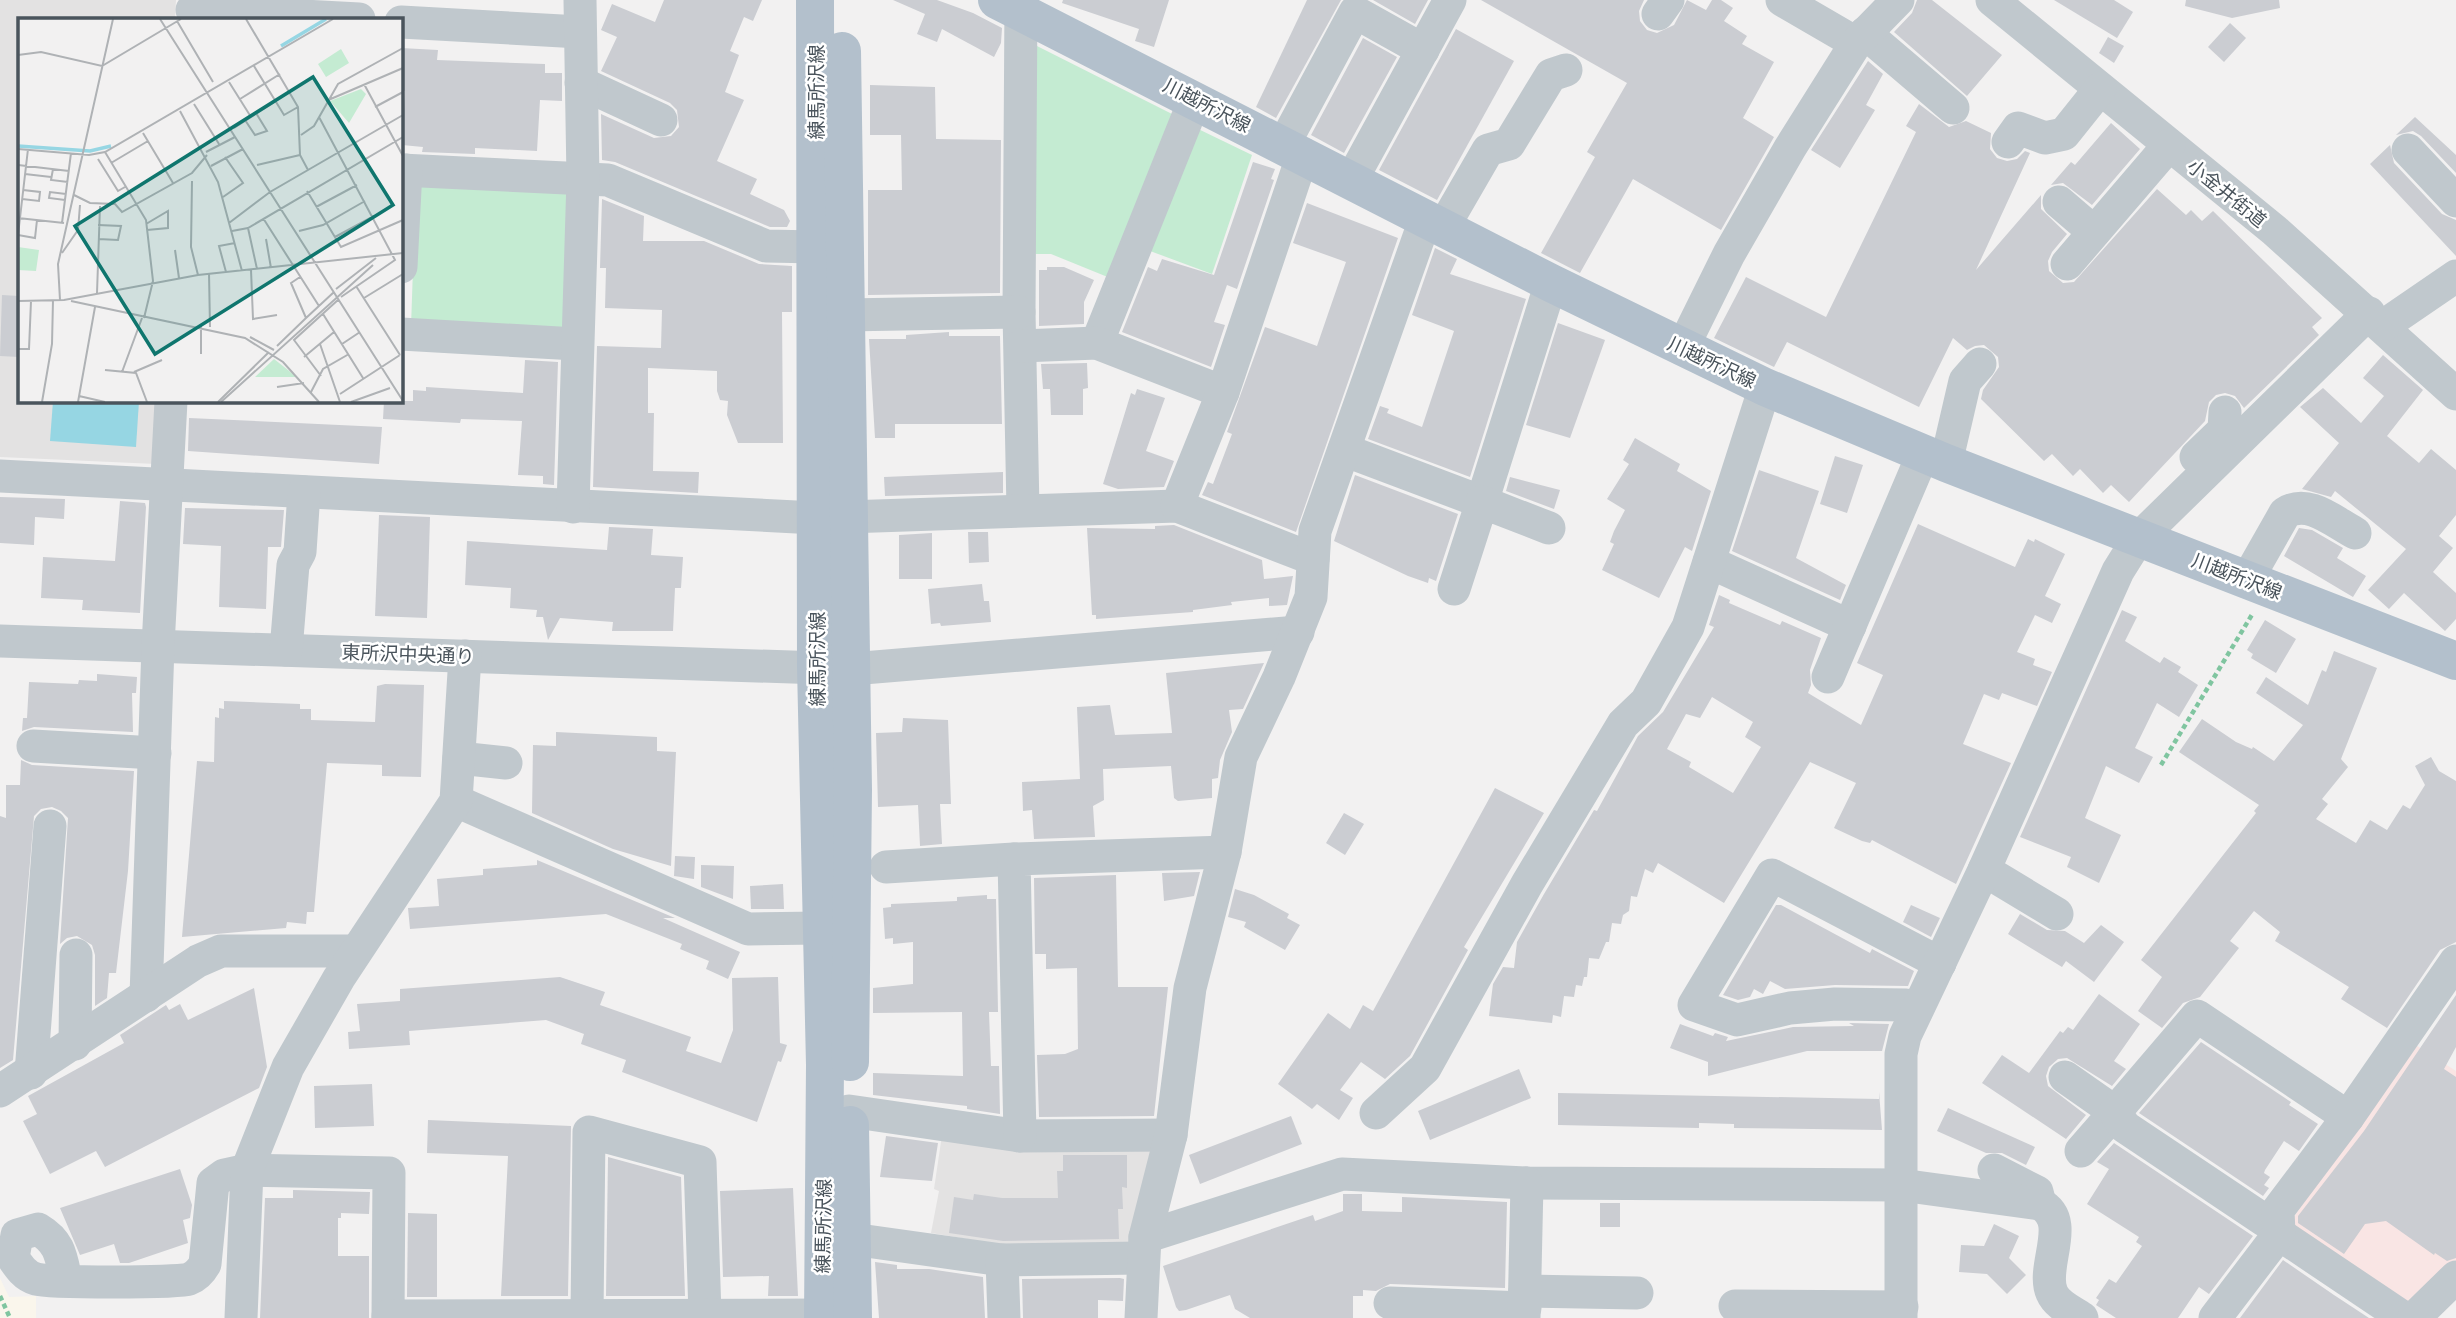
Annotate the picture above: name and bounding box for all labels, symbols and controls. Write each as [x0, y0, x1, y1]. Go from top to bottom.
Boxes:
inset map [18, 18, 402, 402]
street label: 練馬所沢線 [804, 44, 827, 140]
street label: 川越所沢線 [1160, 73, 1255, 136]
street label: 小金井街道 [2183, 154, 2271, 231]
street label: 川越所沢線 [1664, 331, 1760, 392]
street label: 川越所沢線 [2189, 548, 2286, 603]
street label: 練馬所沢線 [805, 611, 828, 707]
street label: 東所沢中央通り [341, 640, 475, 667]
street label: 練馬所沢線 [810, 1178, 835, 1274]

